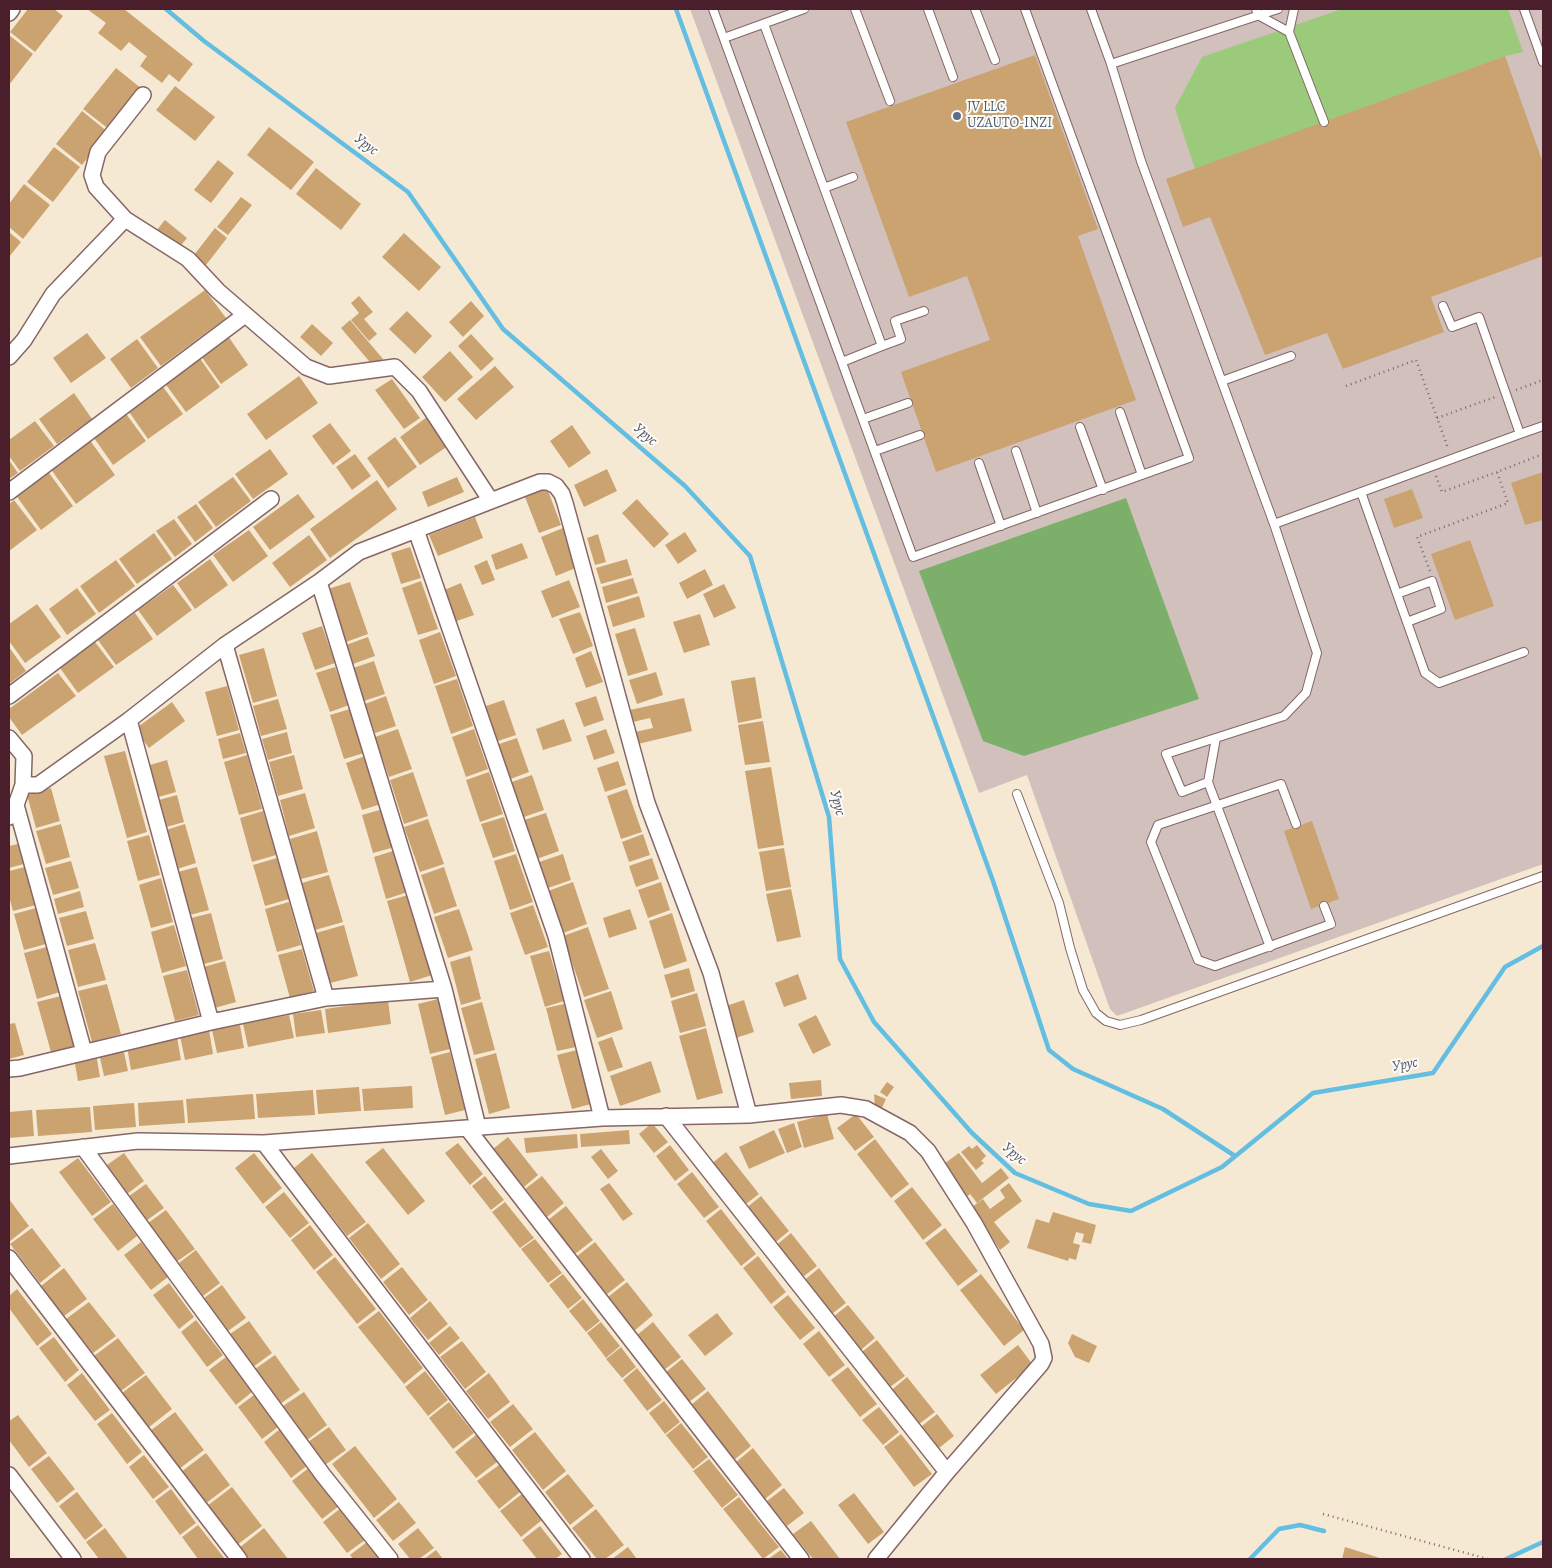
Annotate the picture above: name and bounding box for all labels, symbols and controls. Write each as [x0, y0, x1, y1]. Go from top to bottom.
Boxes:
place label: JV LLC UZAUTO-INZI [967, 100, 1052, 132]
marker: JV LLC UZAUTO-INZI [951, 110, 963, 122]
water label: Урус [350, 130, 382, 160]
water label: Урус [629, 420, 661, 450]
water label: Урус [825, 788, 849, 818]
water label: Урус [1391, 1054, 1419, 1076]
water label: Урус [998, 1139, 1030, 1169]

